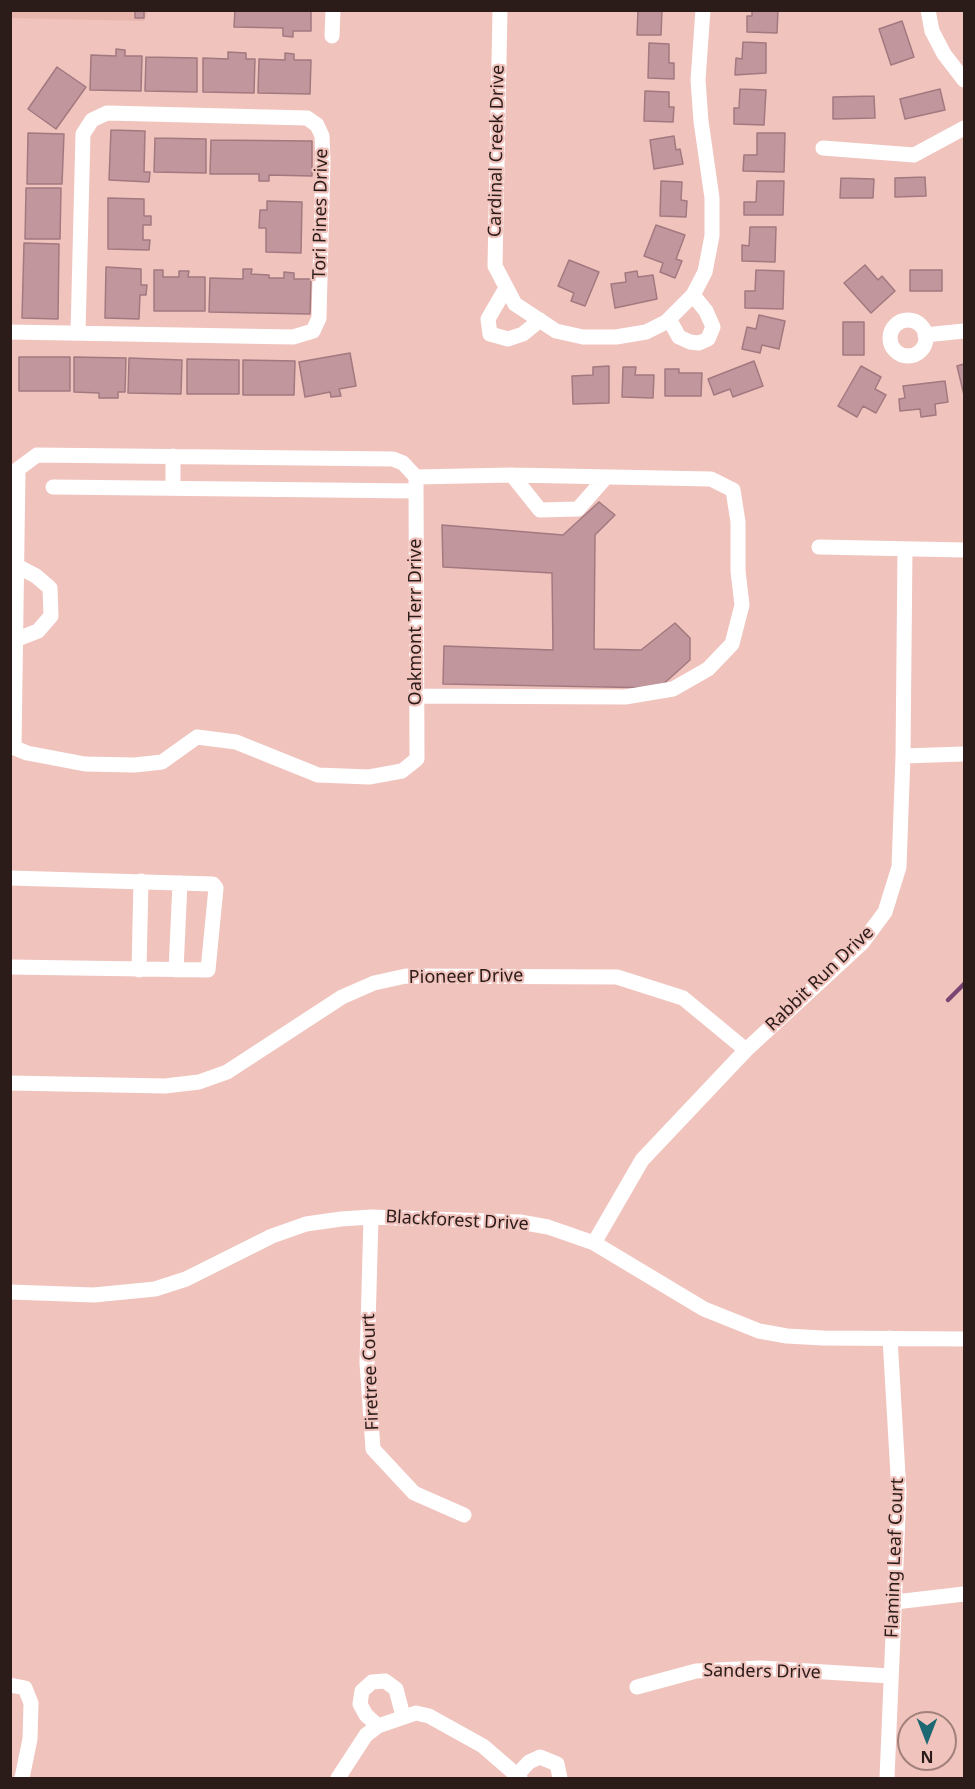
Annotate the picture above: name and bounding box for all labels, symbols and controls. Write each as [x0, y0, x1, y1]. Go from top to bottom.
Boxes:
street label: Cardinal Creek Drive [485, 65, 509, 237]
street label: Tori Pines Drive [309, 148, 333, 280]
street label: Oakmont Terr Drive [405, 539, 427, 705]
street label: Rabbit Run Drive [761, 922, 879, 1036]
street label: Pioneer Drive [409, 965, 523, 989]
street label: Blackforest Drive [385, 1206, 529, 1236]
street label: Firetree Court [358, 1313, 384, 1431]
street label: Flaming Leaf Court [881, 1478, 909, 1638]
street label: Sanders Drive [703, 1660, 821, 1684]
north arrow [897, 1711, 957, 1771]
text: N [921, 1746, 934, 1768]

